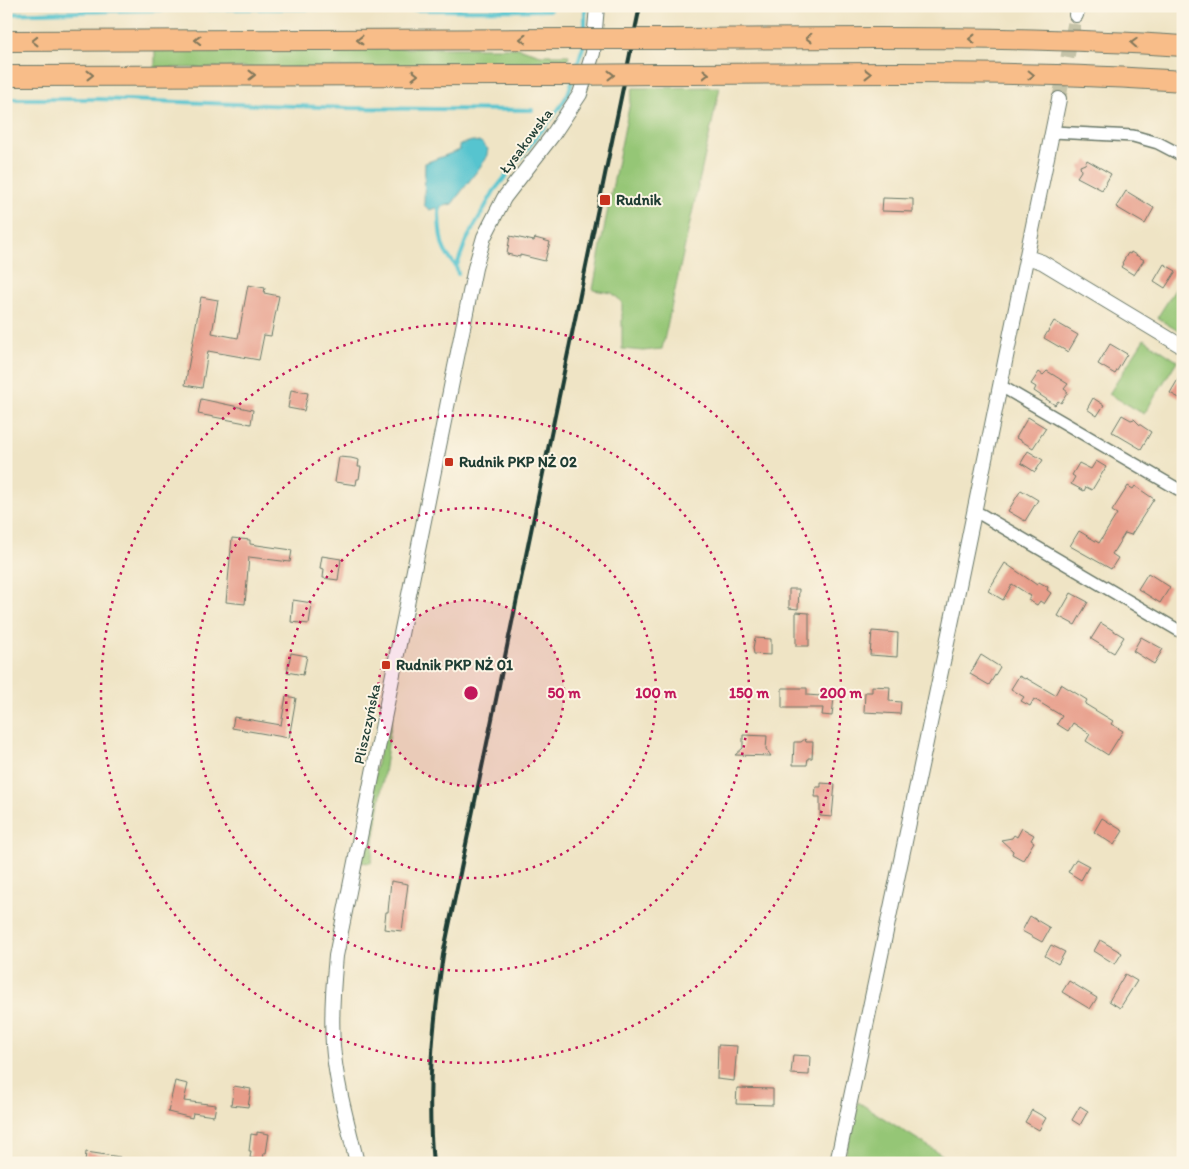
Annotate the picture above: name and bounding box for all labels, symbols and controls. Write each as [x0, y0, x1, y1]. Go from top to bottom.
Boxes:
one-way arrow [805, 33, 812, 43]
one-way arrow [519, 34, 526, 44]
one-way arrow [967, 34, 975, 44]
one-way arrow [194, 35, 202, 45]
one-way arrow [356, 35, 364, 45]
one-way arrow [31, 36, 39, 46]
one-way arrow [1130, 38, 1138, 48]
one-way arrow [702, 69, 710, 79]
one-way arrow [865, 69, 873, 79]
one-way arrow [86, 70, 94, 80]
one-way arrow [249, 70, 257, 80]
one-way arrow [412, 70, 419, 80]
one-way arrow [608, 70, 615, 80]
one-way arrow [1028, 70, 1035, 80]
street label: Łysakowska [496, 105, 556, 177]
place label: Rudnik [616, 191, 661, 209]
marker: Rudnik [598, 193, 612, 207]
place label: Rudnik PKP NŻ 02 [459, 453, 577, 471]
marker: Rudnik PKP NŻ 02 [443, 456, 455, 468]
place label: Rudnik PKP NŻ 01 [396, 656, 513, 674]
marker: Rudnik PKP NŻ 01 [380, 659, 392, 671]
street label: Pliszczyńska [350, 682, 384, 766]
centre of rings [462, 684, 480, 702]
text: 50 m [547, 684, 581, 702]
text: 100 m [635, 684, 677, 702]
text: 150 m [729, 684, 769, 702]
text: 200 m [820, 684, 863, 702]

